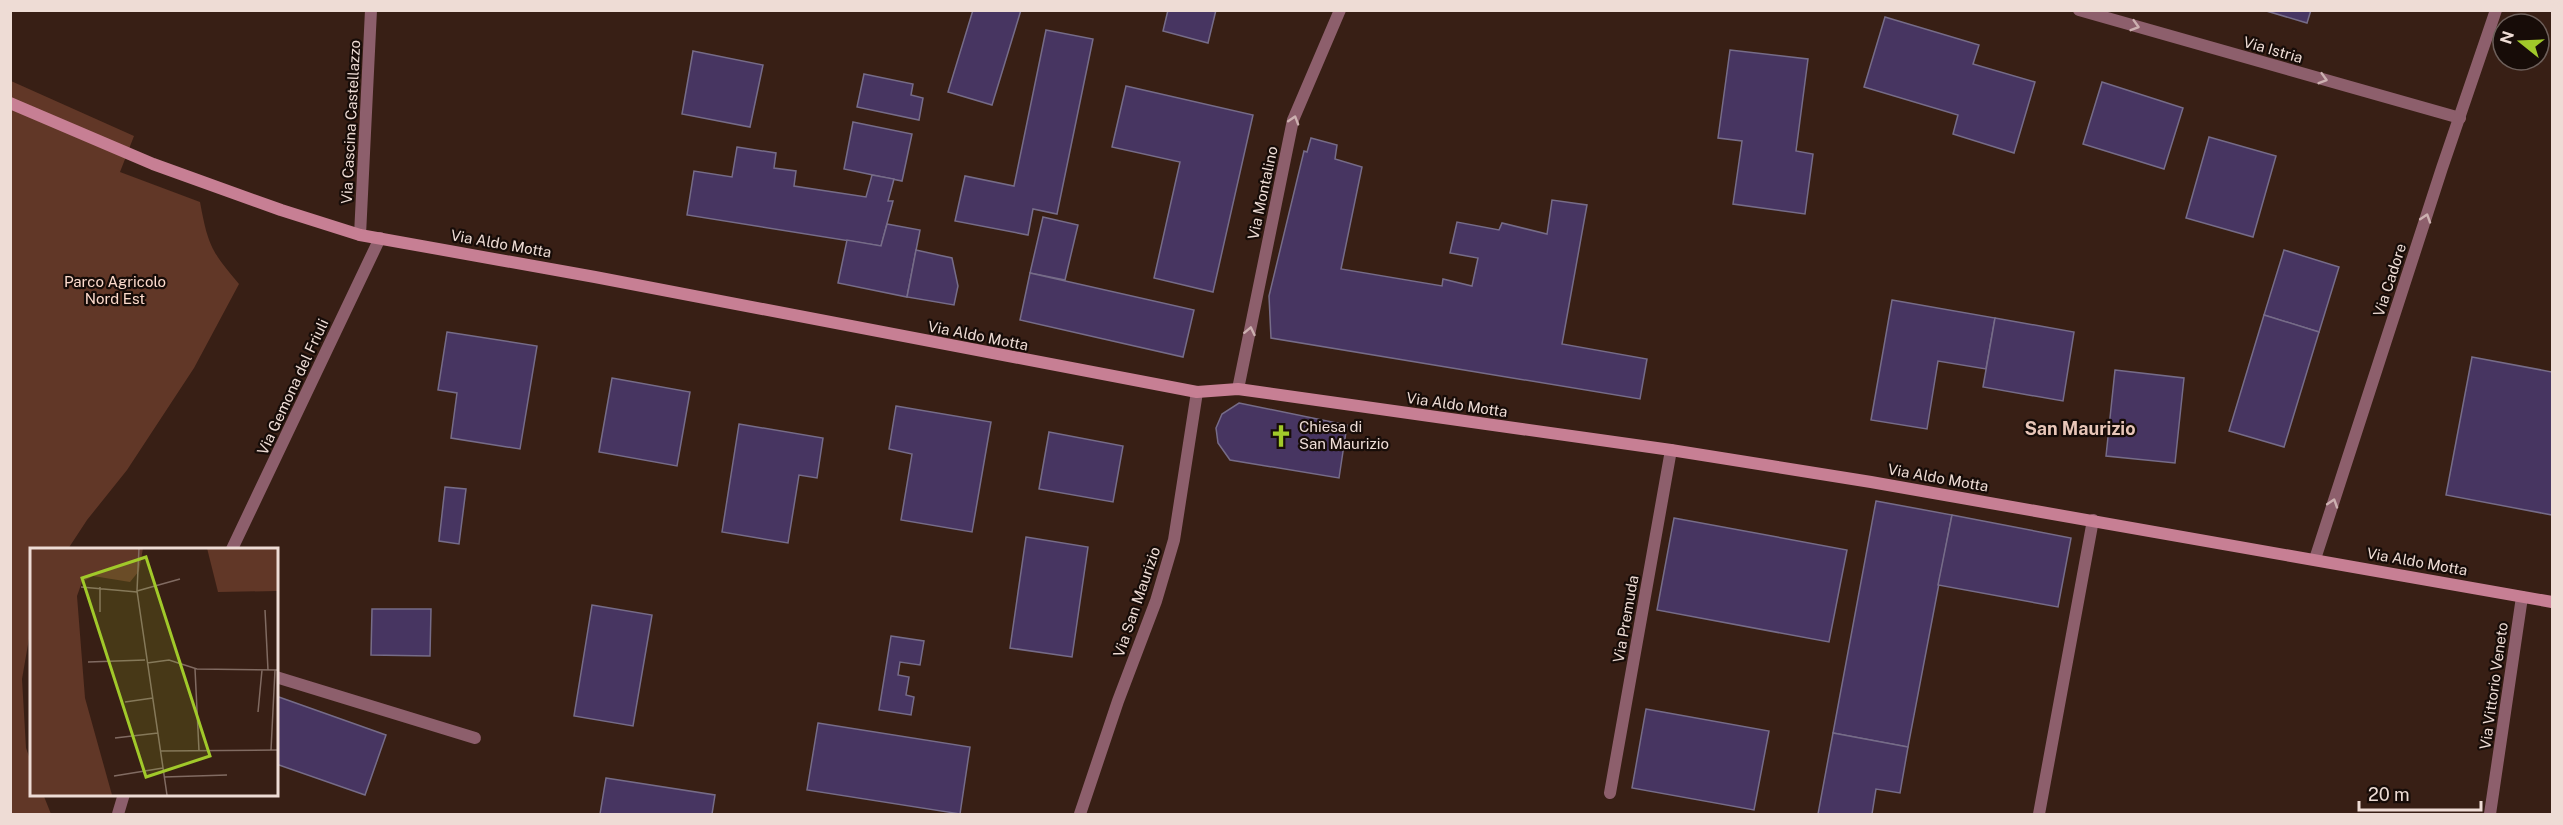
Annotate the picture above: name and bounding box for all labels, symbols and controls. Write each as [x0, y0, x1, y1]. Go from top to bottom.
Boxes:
north arrow [2491, 12, 2551, 72]
one-way arrow [2129, 19, 2140, 31]
text: N [2496, 29, 2518, 46]
street label: Via Istria [2241, 33, 2305, 66]
street label: Via Cascina Castellazzo [338, 40, 363, 204]
one-way arrow [2317, 72, 2327, 84]
one-way arrow [1287, 115, 1299, 126]
street label: Via Montalino [1244, 145, 1281, 241]
one-way arrow [2418, 213, 2431, 224]
street label: Via Aldo Motta [449, 226, 553, 261]
street label: Via Cadore [2370, 241, 2409, 319]
park label: Parco Agricolo Nord Est [64, 273, 166, 307]
street label: Via Gemona del Friuli [254, 316, 332, 458]
street label: Via Aldo Motta [926, 317, 1030, 354]
one-way arrow [1243, 327, 1256, 337]
street label: Via Aldo Motta [1405, 389, 1509, 420]
place label: Chiesa di San Maurizio [1299, 418, 1389, 452]
district label: San Maurizio [2024, 418, 2136, 439]
church icon: Chiesa di San Maurizio [1268, 423, 1294, 449]
street label: Via Aldo Motta [1886, 460, 1990, 495]
one-way arrow [2326, 498, 2339, 509]
street label: Via San Maurizio [1110, 544, 1163, 659]
street label: Via Aldo Motta [2365, 544, 2469, 579]
inset map [30, 548, 278, 795]
street label: Via Premuda [1609, 574, 1642, 664]
street label: Via Vittorio Veneto [2476, 621, 2511, 751]
scale bar [2359, 774, 2480, 812]
text: 20 m [2368, 784, 2410, 805]

